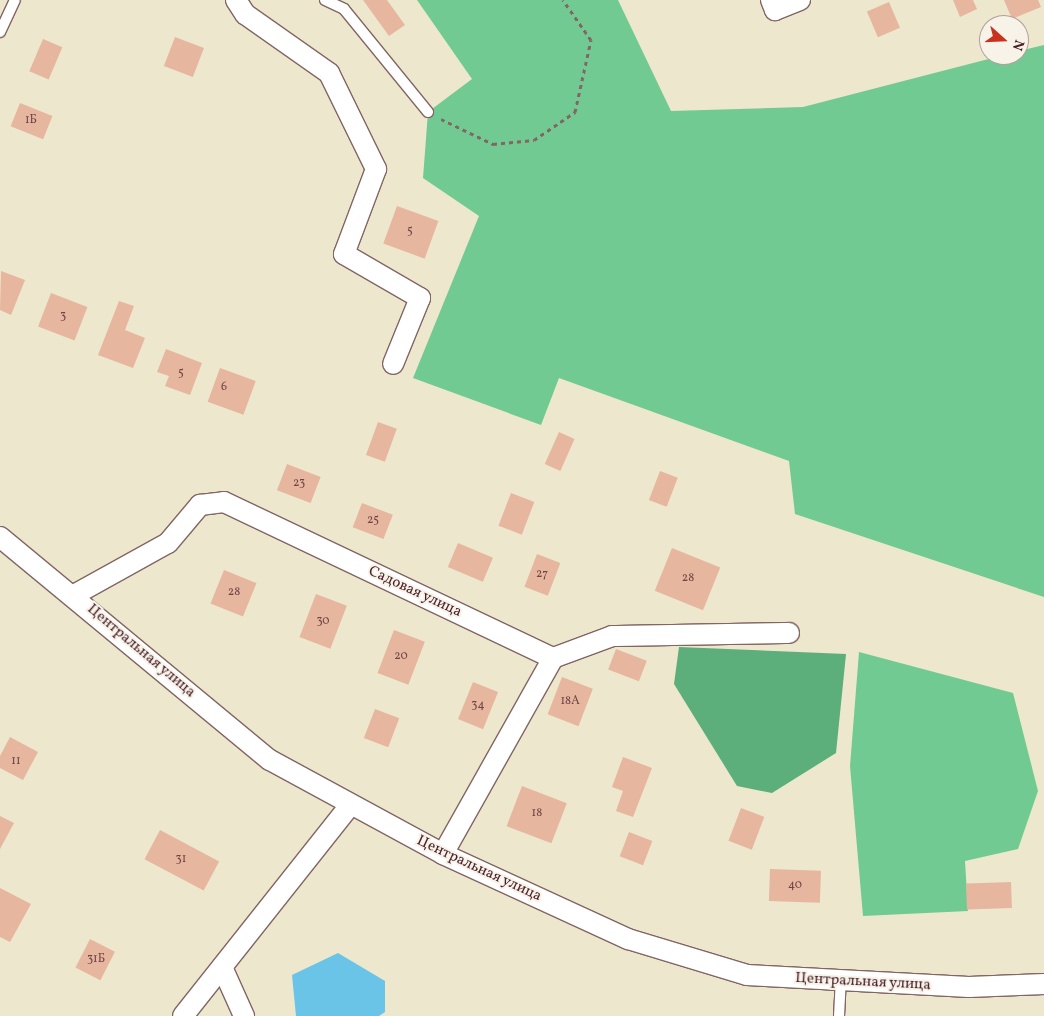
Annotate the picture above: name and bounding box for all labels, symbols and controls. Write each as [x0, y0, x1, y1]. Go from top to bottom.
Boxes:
north arrow [979, 15, 1029, 65]
text: N [1007, 37, 1028, 53]
house number: 1Б [25, 114, 37, 128]
house number: 5 [407, 225, 413, 239]
house number: 3 [60, 310, 66, 324]
house number: 5 [178, 367, 184, 381]
house number: 6 [221, 381, 227, 395]
house number: 23 [293, 477, 305, 491]
house number: 25 [367, 514, 379, 528]
street label: Садовая улица [365, 562, 465, 622]
house number: 27 [536, 568, 548, 582]
house number: 28 [682, 572, 694, 586]
house number: 28 [228, 586, 240, 600]
street label: Центральная улица [83, 600, 199, 702]
house number: 30 [316, 615, 330, 629]
house number: 20 [394, 650, 408, 664]
house number: 18А [560, 695, 580, 709]
house number: 34 [471, 699, 485, 713]
house number: 11 [11, 755, 21, 769]
house number: 18 [532, 807, 542, 821]
street label: Центральная улица [413, 832, 545, 906]
house number: 31 [176, 853, 186, 867]
house number: 40 [788, 879, 802, 893]
house number: 31Б [87, 953, 105, 967]
street label: Центральная улица [795, 969, 931, 995]

